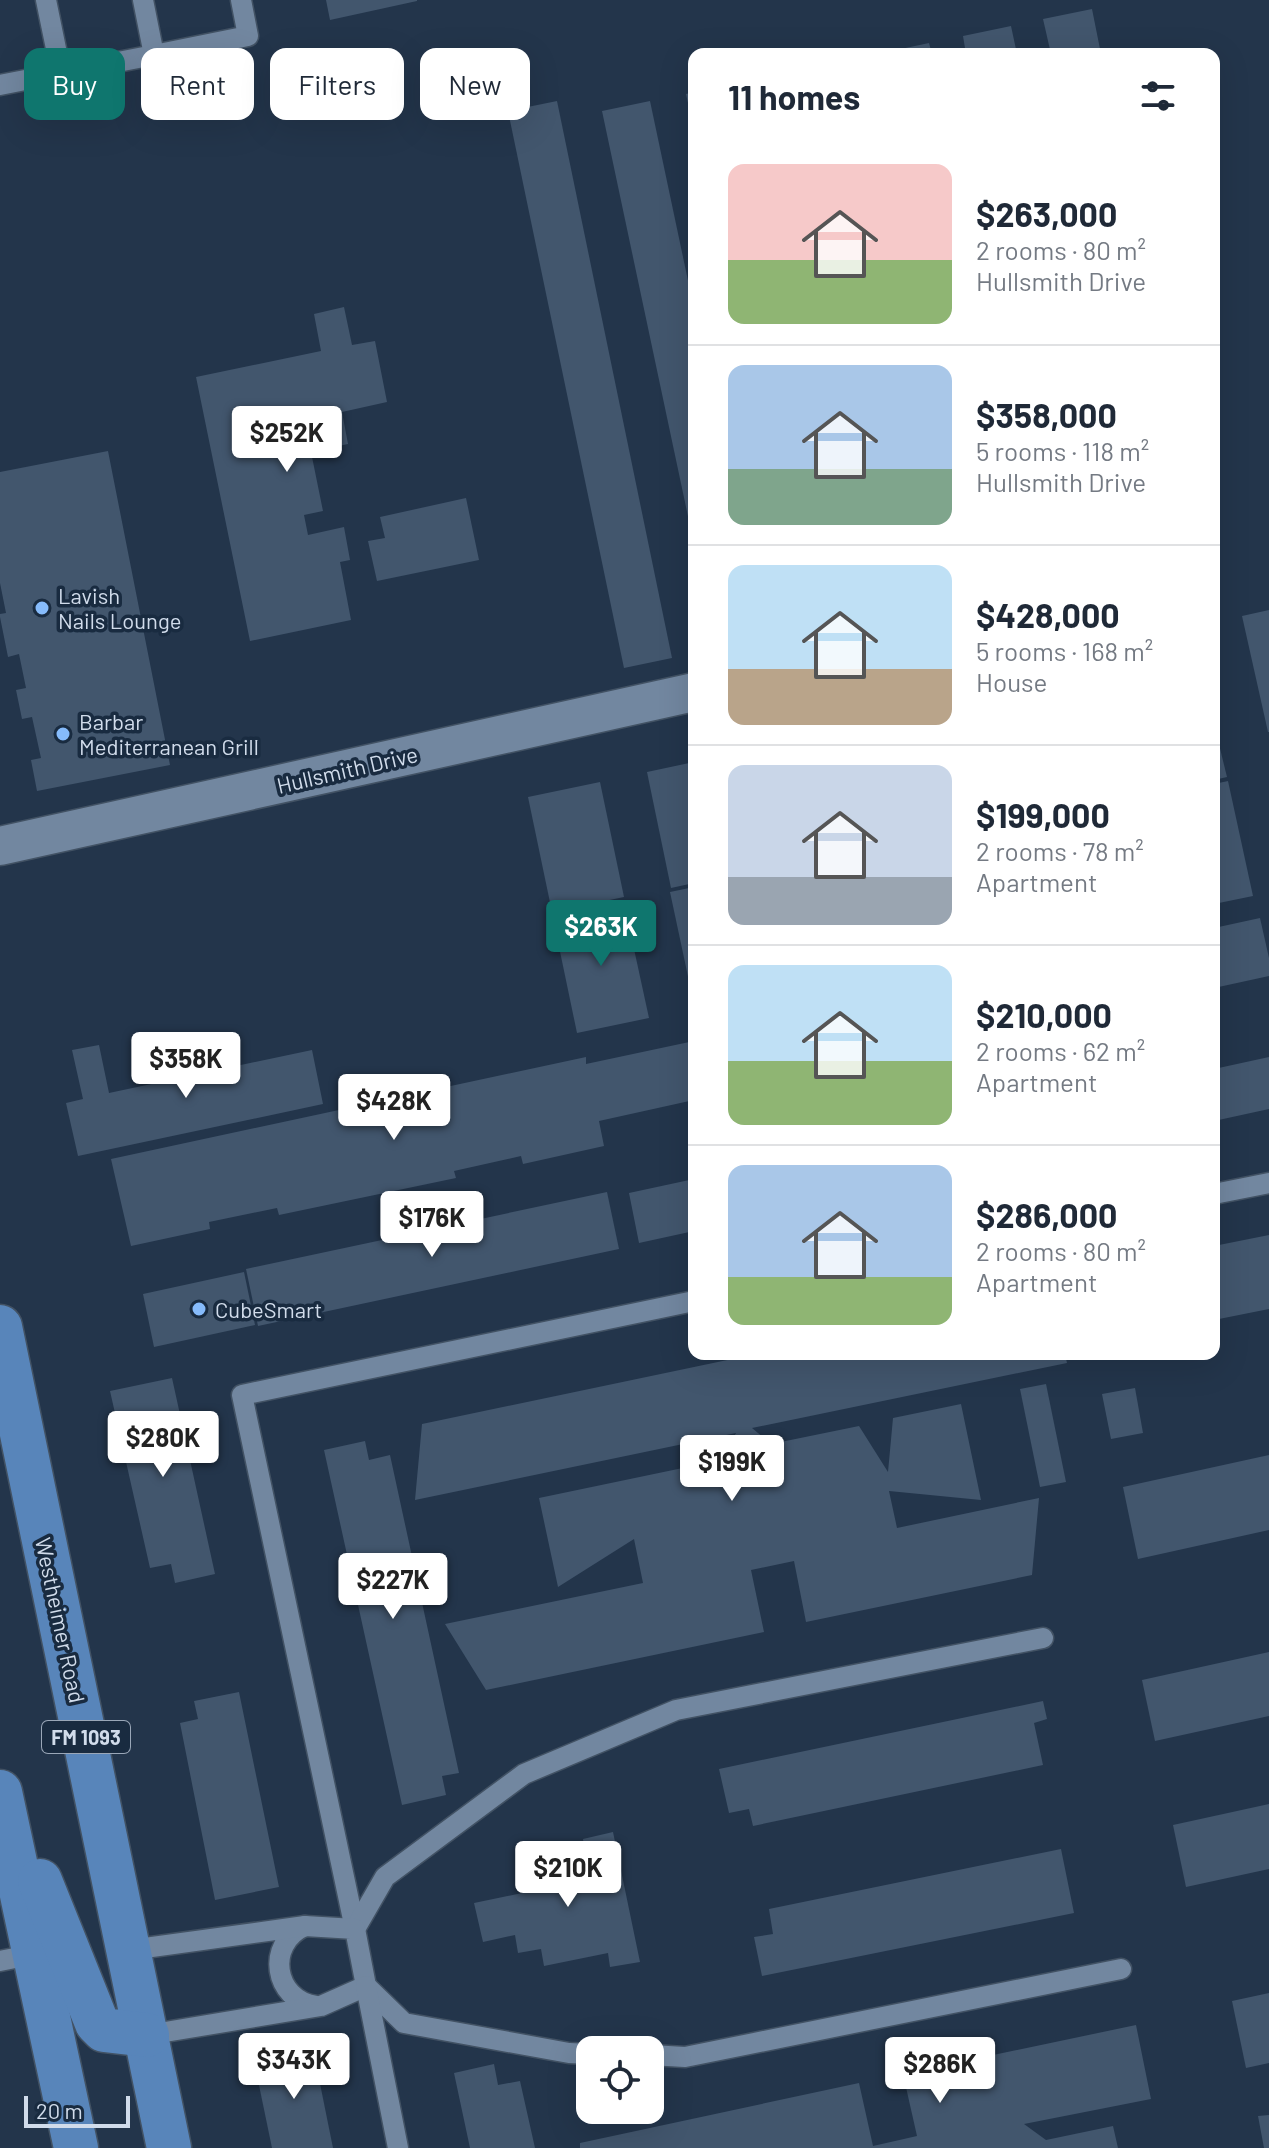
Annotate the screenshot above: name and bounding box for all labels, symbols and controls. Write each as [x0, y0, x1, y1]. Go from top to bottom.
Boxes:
chip: Buy [24, 48, 125, 120]
chip: Rent [141, 48, 254, 120]
chip: Filters [270, 48, 404, 120]
chip: New [420, 48, 530, 120]
icon: filters [1136, 74, 1180, 118]
text: 11 homes [728, 76, 860, 117]
text: $263,000 [976, 193, 1117, 234]
icon: home [792, 196, 888, 292]
text: 2 rooms · 80 m² [976, 234, 1146, 265]
text: Hullsmith Drive [976, 265, 1146, 296]
text: $358,000 [976, 394, 1117, 435]
icon: home [792, 397, 888, 493]
pin: $252K [231, 406, 343, 474]
text: $252K [250, 416, 324, 447]
text: 5 rooms · 118 m² [976, 435, 1149, 466]
text: Hullsmith Drive [976, 466, 1146, 497]
place label: Lavish Nails Lounge [58, 582, 181, 633]
text: $428,000 [976, 594, 1120, 635]
icon: home [792, 597, 888, 693]
marker: Lavish Nails Lounge [33, 599, 51, 617]
text: 5 rooms · 168 m² [976, 635, 1153, 666]
text: House [976, 666, 1047, 697]
place label: Barbar Mediterranean Grill [79, 708, 259, 759]
marker: Barbar Mediterranean Grill [54, 725, 72, 743]
street label: Hullsmith Drive [274, 740, 420, 798]
text: $199,000 [976, 794, 1110, 835]
icon: home [792, 797, 888, 893]
text: 2 rooms · 78 m² [976, 835, 1144, 866]
text: Apartment [976, 866, 1097, 897]
pin: $263K [545, 900, 657, 968]
text: $263K [564, 910, 638, 941]
text: $210,000 [976, 994, 1112, 1035]
icon: home [792, 997, 888, 1093]
pin: $358K [130, 1032, 242, 1100]
text: 2 rooms · 62 m² [976, 1035, 1145, 1066]
text: $358K [149, 1042, 223, 1073]
text: Apartment [976, 1066, 1097, 1097]
pin: $428K [338, 1074, 450, 1142]
text: $428K [356, 1084, 432, 1115]
pin: $176K [376, 1191, 488, 1259]
text: $286,000 [976, 1194, 1117, 1235]
icon: home [792, 1197, 888, 1293]
text: $176K [398, 1201, 466, 1232]
text: 2 rooms · 80 m² [976, 1235, 1146, 1266]
text: Apartment [976, 1266, 1097, 1297]
place label: CubeSmart [215, 1296, 322, 1322]
marker: CubeSmart [190, 1300, 208, 1318]
pin: $280K [107, 1411, 219, 1479]
text: $280K [126, 1421, 200, 1452]
pin: $199K [676, 1435, 788, 1503]
text: $199K [698, 1445, 766, 1476]
street label: Westheimer Road [31, 1535, 91, 1705]
pin: $227K [337, 1553, 449, 1621]
text: $227K [356, 1563, 430, 1594]
road number: FM 1093 [42, 1721, 130, 1753]
pin: $210K [512, 1841, 624, 1909]
text: $210K [533, 1851, 603, 1882]
pin: $343K [238, 2033, 350, 2101]
map controls [576, 2036, 664, 2124]
button: locate [576, 2036, 664, 2124]
pin: $286K [884, 2037, 996, 2105]
text: $343K [257, 2043, 331, 2074]
text: $286K [903, 2047, 977, 2078]
scale bar [24, 2092, 130, 2128]
text: 20 m [36, 2097, 83, 2123]

